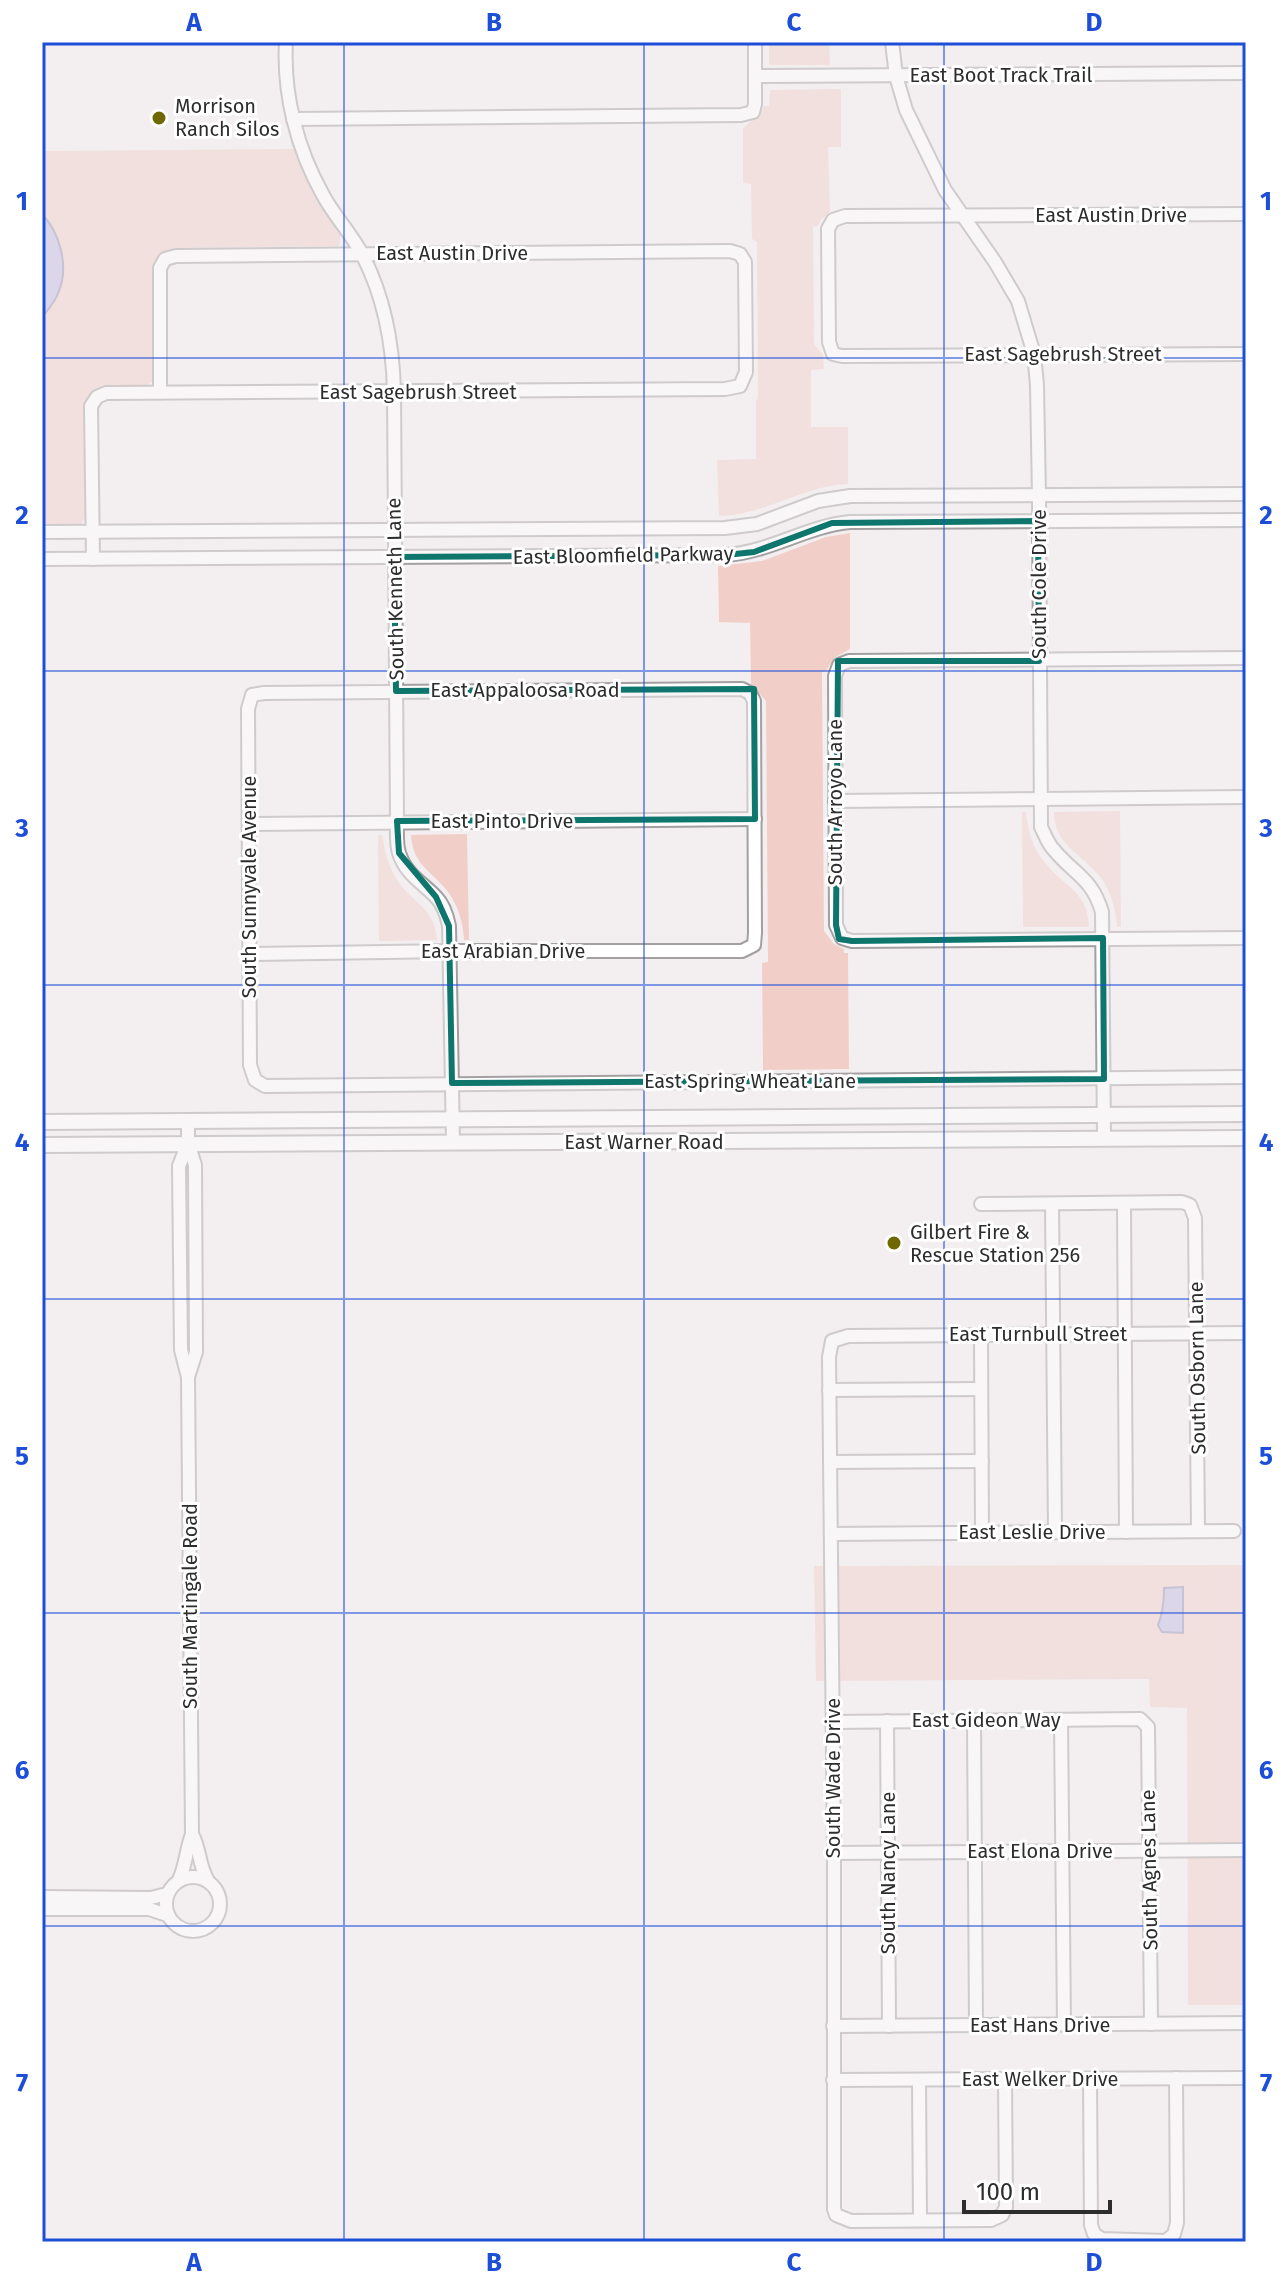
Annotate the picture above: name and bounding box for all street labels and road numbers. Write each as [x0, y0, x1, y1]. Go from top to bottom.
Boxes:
street label: East Boot Track Trail [910, 63, 1093, 87]
street label: East Austin Drive [1035, 203, 1187, 227]
street label: East Austin Drive [376, 241, 528, 265]
street label: East Sagebrush Street [964, 342, 1162, 366]
street label: East Sagebrush Street [319, 380, 517, 404]
street label: South Kenneth Lane [381, 497, 409, 681]
street label: South Cole Drive [1027, 509, 1051, 659]
street label: East Bloomfield Parkway [512, 541, 734, 569]
street label: East Appaloosa Road [430, 678, 620, 702]
street label: South Arroyo Lane [823, 719, 847, 885]
street label: South Sunnyvale Avenue [237, 776, 261, 998]
street label: East Pinto Drive [431, 809, 573, 833]
street label: East Arabian Drive [421, 939, 585, 963]
street label: East Spring Wheat Lane [644, 1069, 856, 1093]
street label: East Warner Road [564, 1130, 724, 1154]
street label: South Osborn Lane [1183, 1281, 1211, 1455]
street label: East Turnbull Street [949, 1322, 1128, 1346]
street label: South Martingale Road [178, 1503, 202, 1709]
street label: East Leslie Drive [958, 1520, 1106, 1544]
street label: South Wade Drive [821, 1698, 845, 1858]
street label: East Gideon Way [911, 1708, 1061, 1732]
street label: South Agnes Lane [1136, 1789, 1162, 1951]
street label: South Nancy Lane [876, 1792, 900, 1954]
street label: East Elona Drive [967, 1839, 1113, 1863]
street label: East Hans Drive [970, 2013, 1110, 2037]
street label: East Welker Drive [962, 2067, 1118, 2091]

